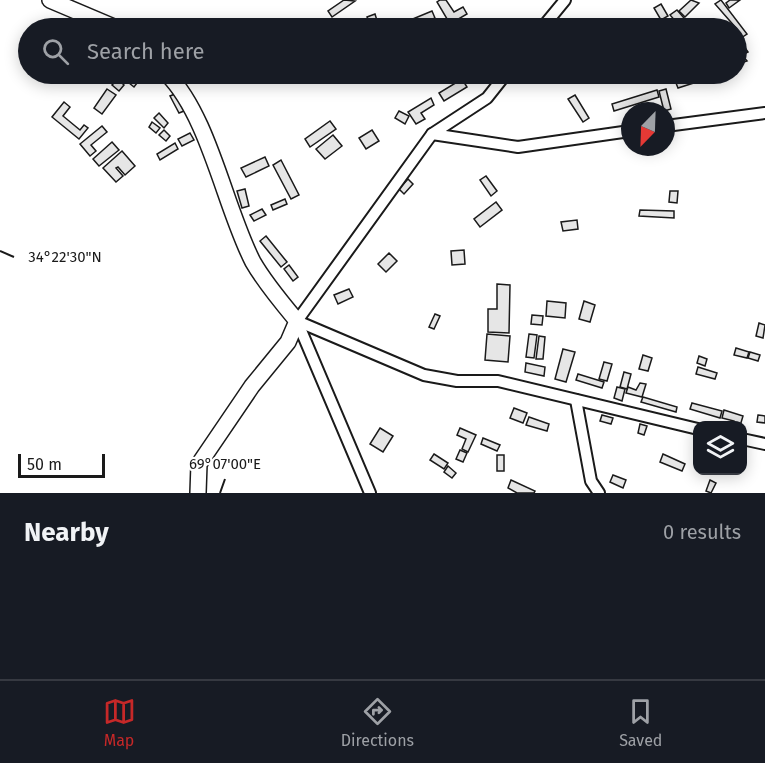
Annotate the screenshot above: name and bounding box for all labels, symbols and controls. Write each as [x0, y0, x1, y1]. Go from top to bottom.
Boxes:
search box [18, 18, 747, 84]
icon: search [39, 35, 72, 68]
text: Search here [87, 38, 205, 65]
north arrow [621, 102, 675, 156]
text: 34°22'30"N [28, 248, 102, 266]
map controls [693, 421, 747, 475]
button: layers [693, 421, 747, 475]
scale bar [18, 451, 105, 478]
text: 50 m [27, 455, 62, 474]
text: 69°07'00"E [189, 455, 261, 473]
text: Nearby [24, 517, 109, 548]
text: 0 results [663, 520, 741, 544]
tab: Map [103, 695, 136, 750]
tab: Directions [341, 695, 414, 750]
tab: Saved [619, 695, 662, 750]

